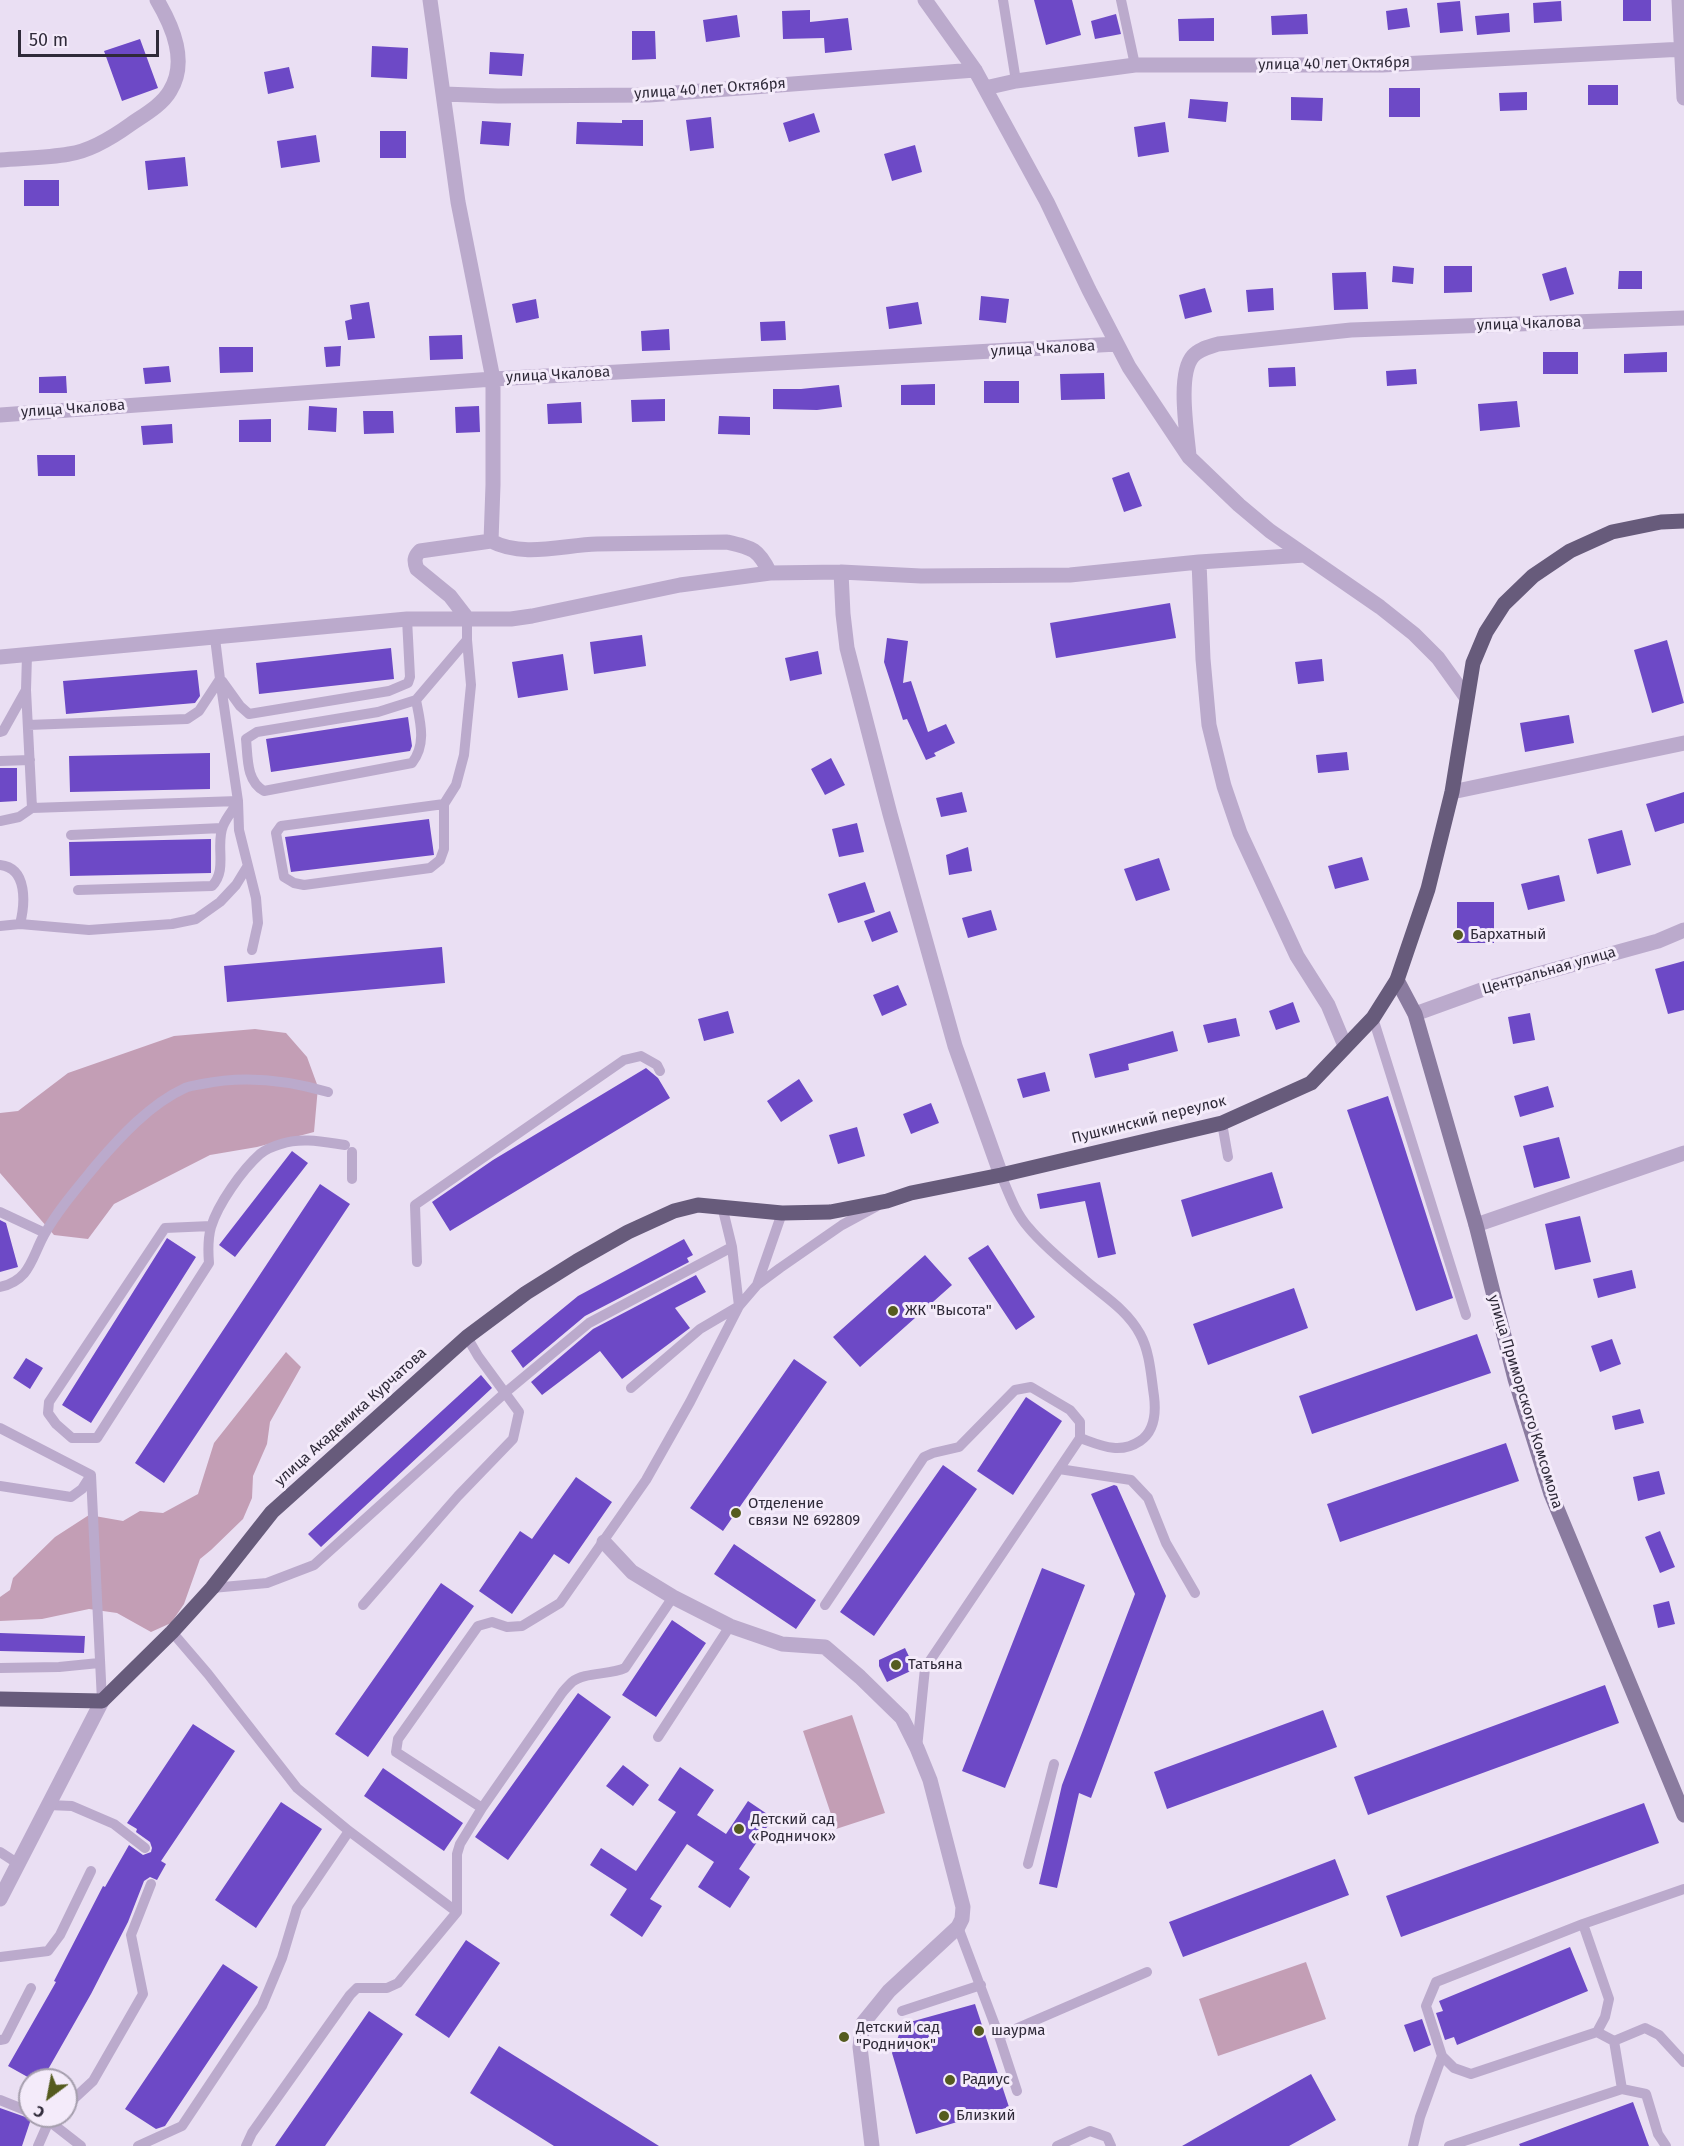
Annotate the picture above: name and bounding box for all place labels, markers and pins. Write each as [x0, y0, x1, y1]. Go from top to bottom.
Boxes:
place label: Бархатный [1470, 926, 1546, 944]
marker: Бархатный [1451, 928, 1465, 942]
place label: ЖК "Высота" [905, 1302, 992, 1320]
marker: ЖК "Высота" [886, 1304, 900, 1318]
place label: Отделение связи № 692809 [748, 1495, 860, 1530]
marker: Отделение связи № 692809 [729, 1506, 743, 1520]
place label: Татьяна [908, 1656, 963, 1674]
marker: Татьяна [889, 1658, 903, 1672]
place label: Детский сад «Родничок» [751, 1811, 836, 1846]
marker: Детский сад «Родничок» [732, 1822, 746, 1836]
place label: Детский сад "Родничок" [856, 2019, 940, 2054]
place label: шаурма [991, 2022, 1045, 2040]
marker: шаурма [972, 2024, 986, 2038]
marker: Детский сад "Родничок" [837, 2030, 851, 2044]
place label: Радиус [962, 2071, 1010, 2089]
marker: Радиус [943, 2073, 957, 2087]
place label: Близкий [956, 2107, 1016, 2125]
marker: Близкий [937, 2109, 951, 2123]

